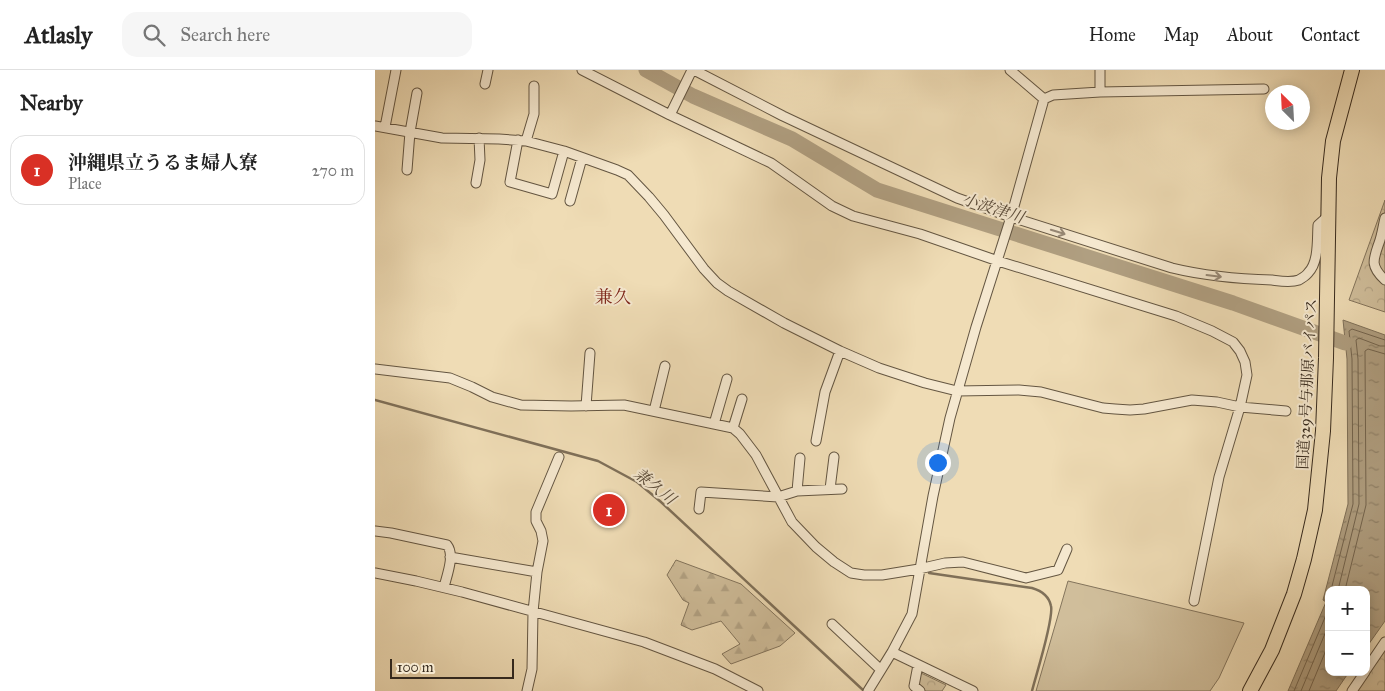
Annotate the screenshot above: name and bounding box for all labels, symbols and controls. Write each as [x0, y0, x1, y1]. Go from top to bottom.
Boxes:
search box [122, 12, 472, 57]
text: Atlasly [25, 20, 92, 50]
icon: search [140, 21, 168, 49]
text: Search here [180, 23, 270, 46]
text: Home [1089, 24, 1136, 46]
text: Map [1164, 24, 1199, 46]
text: About [1227, 24, 1273, 46]
text: Contact [1301, 24, 1360, 46]
north arrow [1265, 85, 1310, 130]
text: Nearby [20, 90, 83, 116]
text: 沖縄県立うるま婦人寮 [68, 151, 258, 174]
text: 1 [34, 161, 40, 180]
text: 270 m [312, 161, 354, 180]
text: Place [68, 174, 102, 193]
water label: 小波津川 [960, 189, 1028, 228]
one-way arrow [1050, 227, 1066, 237]
one-way arrow [1206, 271, 1222, 281]
district label: 兼久 [595, 286, 631, 308]
street label: 国道329号与那原バイパス [1294, 298, 1320, 470]
your location [925, 450, 951, 476]
water label: 兼久川 [630, 464, 681, 510]
pin: 1 [593, 491, 625, 529]
map controls [1325, 586, 1370, 676]
button: + [1325, 586, 1370, 631]
button: − [1325, 631, 1370, 676]
scale bar [390, 656, 514, 679]
text: 100 m [397, 659, 434, 676]

